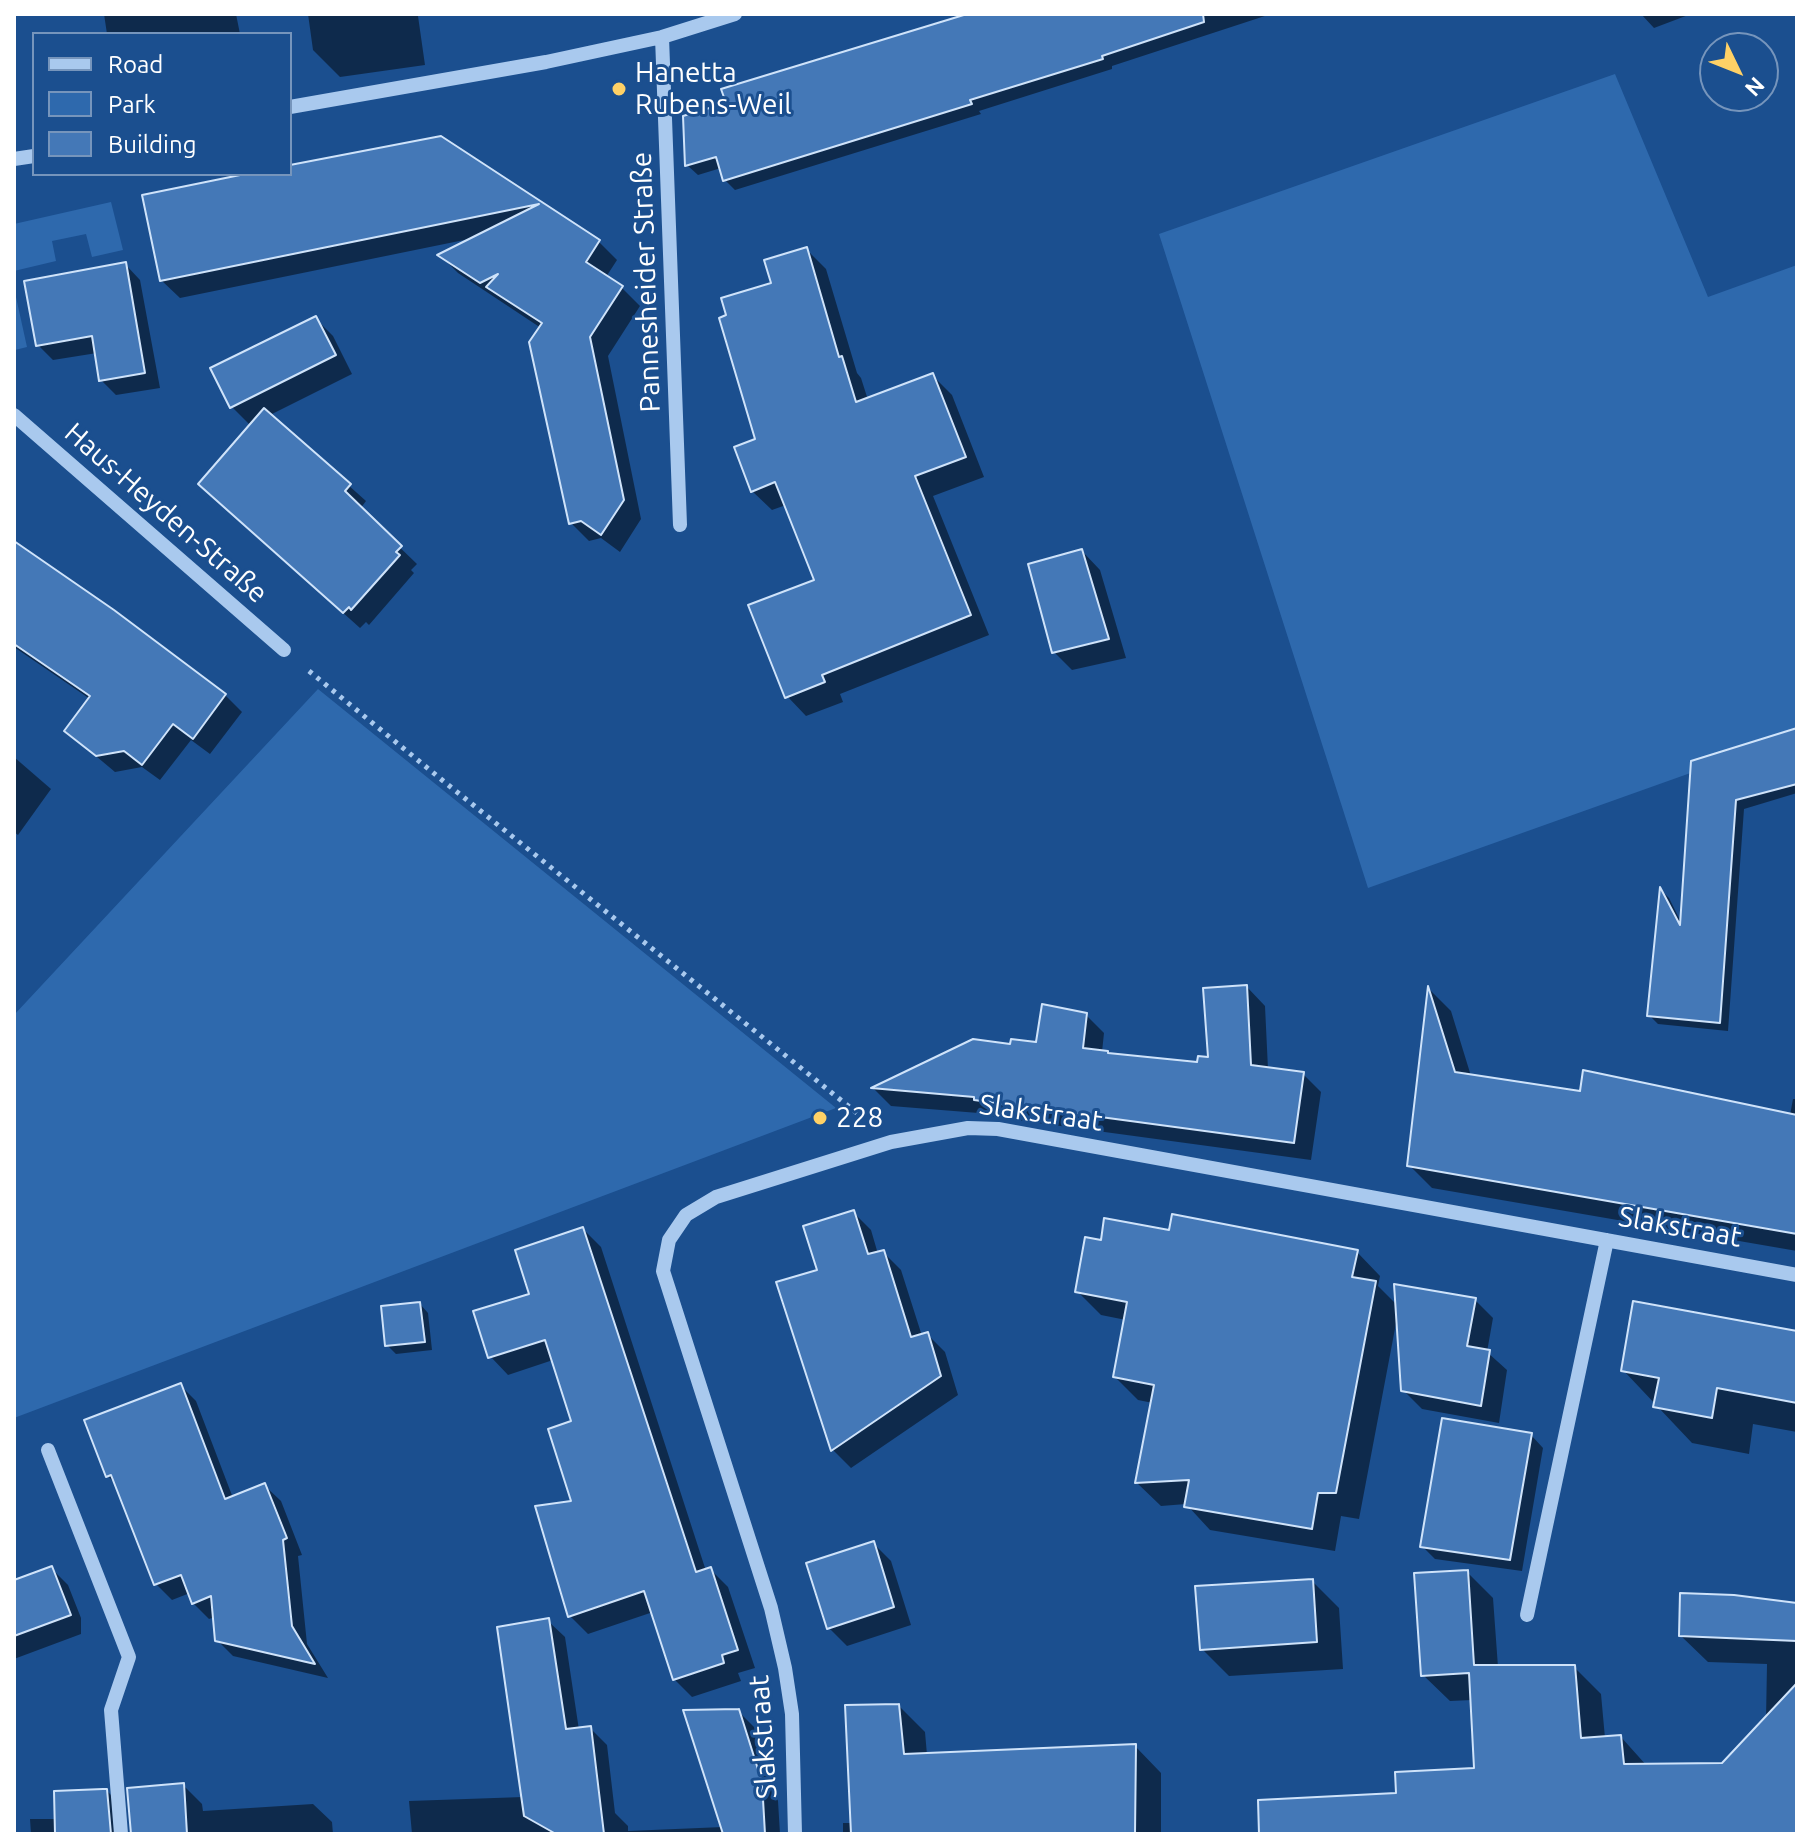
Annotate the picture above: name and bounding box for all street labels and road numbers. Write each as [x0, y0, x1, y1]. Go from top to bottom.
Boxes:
street label: Pannesheider Straße [625, 151, 667, 413]
street label: Haus-Heyden-Straße [58, 416, 274, 610]
street label: Slakstraat [977, 1088, 1105, 1138]
street label: Slakstraat [1616, 1200, 1744, 1254]
street label: Slakstraat [742, 1674, 784, 1800]

